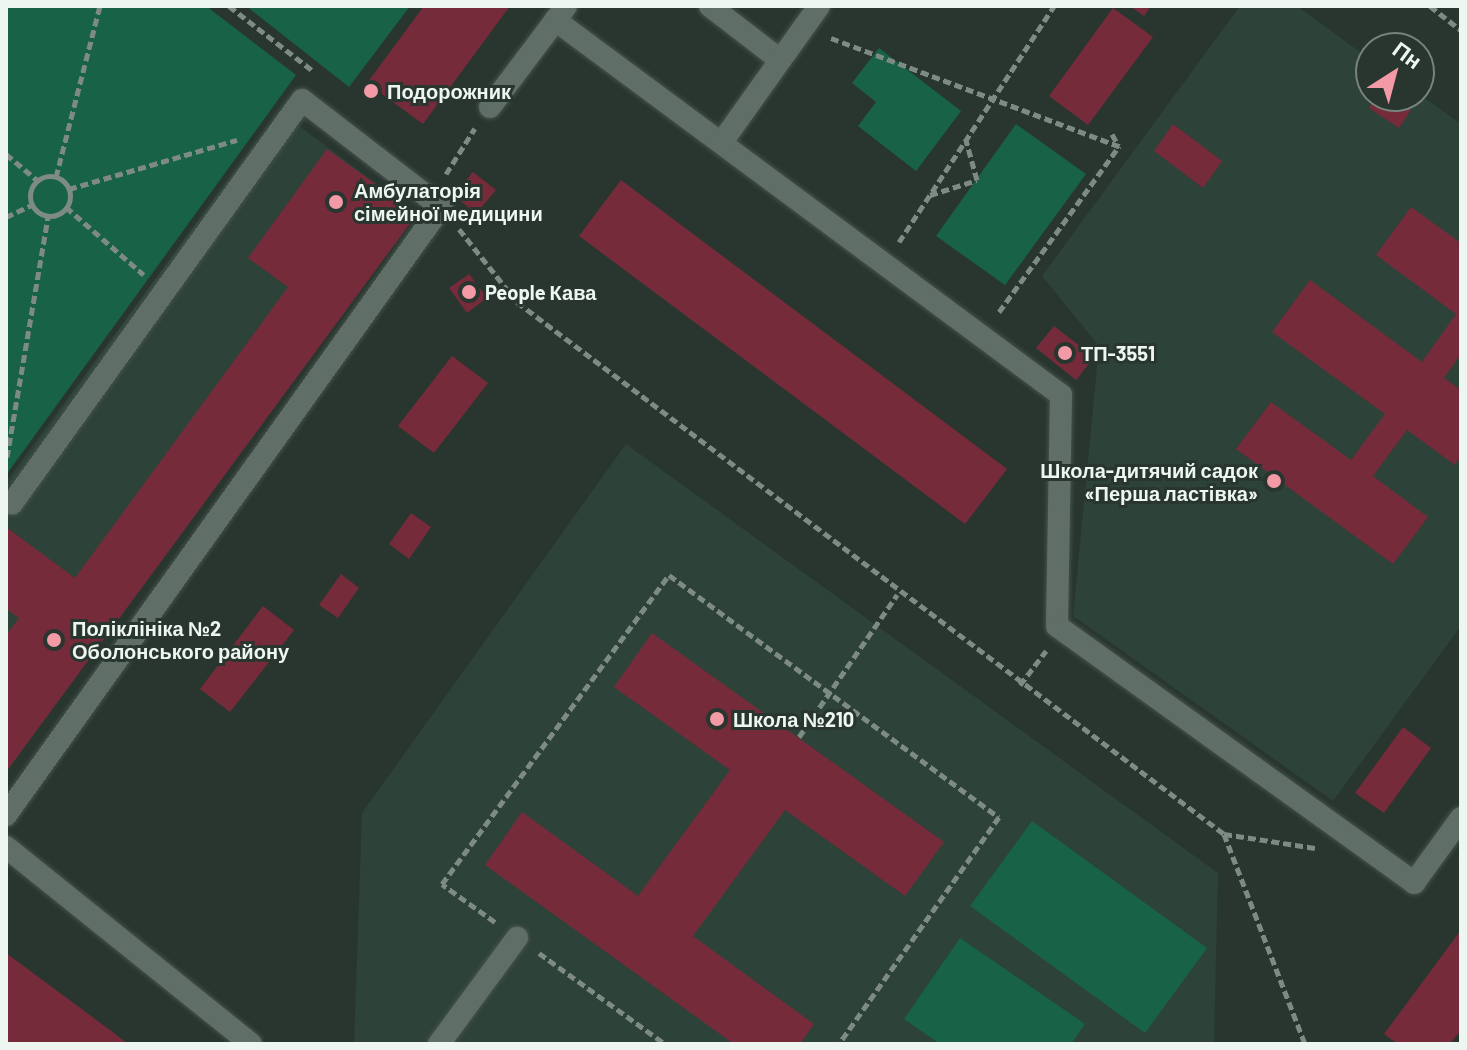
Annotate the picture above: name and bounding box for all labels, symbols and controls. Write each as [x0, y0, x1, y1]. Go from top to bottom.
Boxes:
north arrow [1355, 32, 1435, 112]
text: Пн [1389, 35, 1427, 73]
place label: Подорожник [387, 79, 511, 103]
marker: Подорожник [362, 82, 380, 100]
place label: Амбулаторія сімейної медицини [354, 178, 543, 225]
marker: Амбулаторія сімейної медицини [325, 191, 347, 213]
place label: People Кава [485, 280, 596, 304]
marker: People Кава [460, 283, 478, 301]
place label: ТП-3551 [1081, 341, 1155, 365]
marker: ТП-3551 [1056, 344, 1074, 362]
place label: Школа-дитячий садок «Перша ластівка» [1040, 458, 1258, 505]
marker: Школа-дитячий садок «Перша ластівка» [1265, 472, 1283, 490]
place label: Поліклініка №2 Оболонського району [72, 616, 289, 663]
marker: Поліклініка №2 Оболонського району [43, 629, 65, 651]
place label: Школа №210 [733, 707, 854, 731]
marker: Школа №210 [708, 710, 726, 728]

